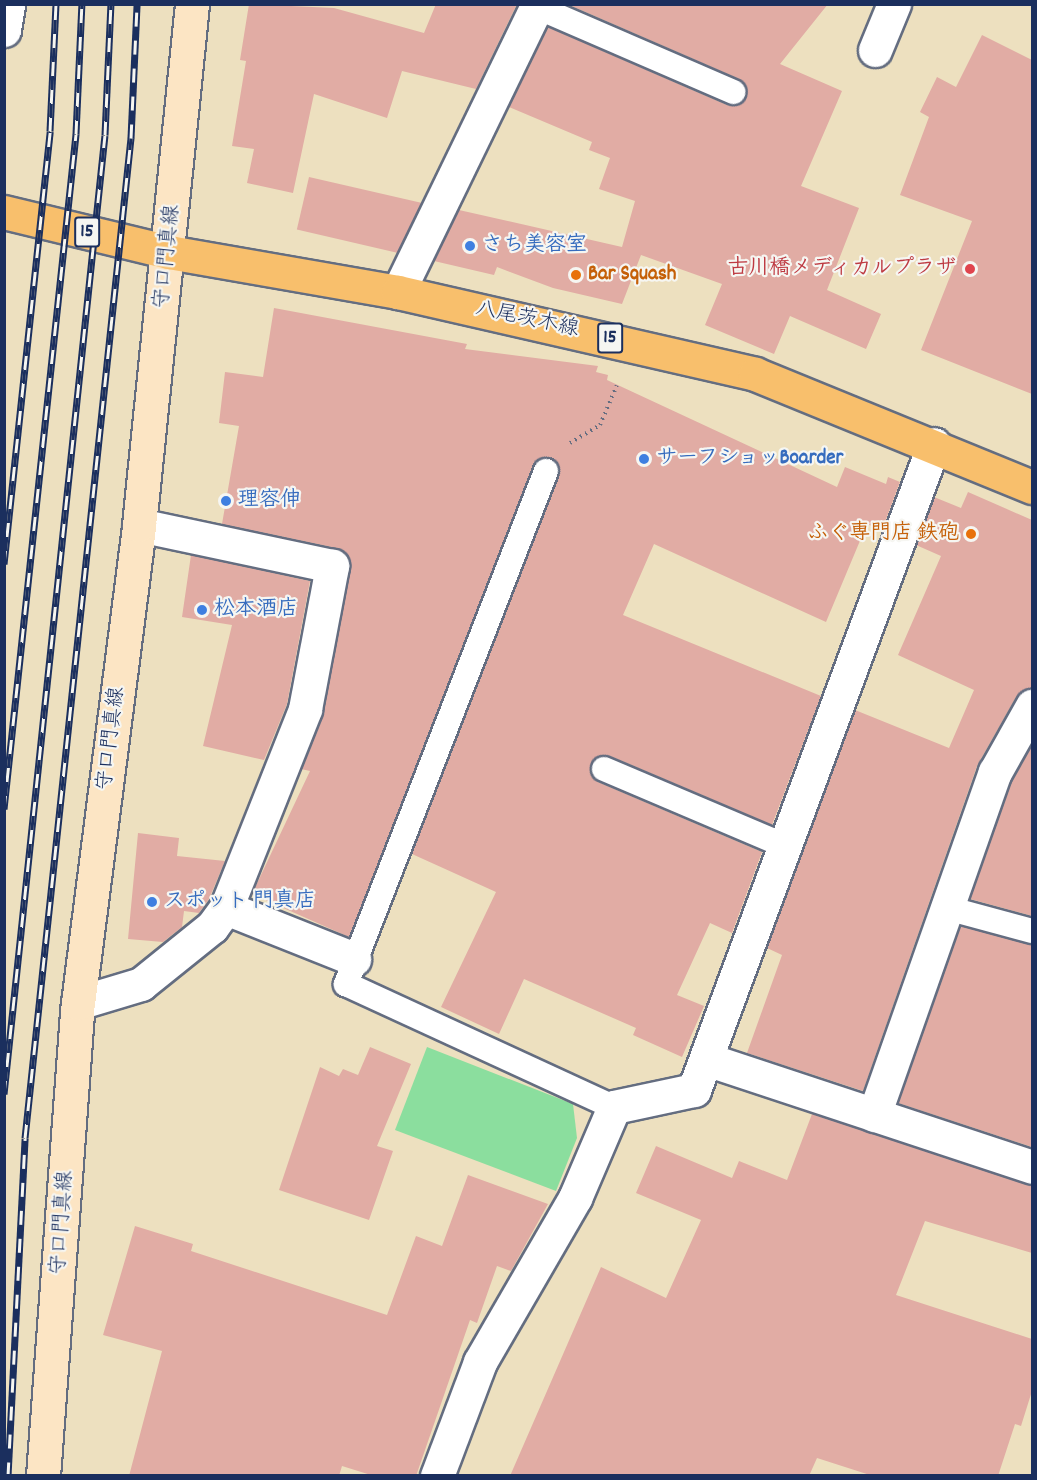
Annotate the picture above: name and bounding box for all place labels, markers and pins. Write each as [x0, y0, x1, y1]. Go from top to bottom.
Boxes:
place label: さち美容室 [482, 233, 587, 259]
marker: さち美容室 [463, 239, 477, 253]
place label: 古川橋メディカルプラザ [725, 256, 956, 282]
marker: 古川橋メディカルプラザ [961, 260, 979, 278]
place label: Bar Squash [588, 262, 676, 288]
marker: Bar Squash [569, 268, 583, 282]
place label: サーフショッBoarder [656, 446, 846, 472]
marker: サーフショッBoarder [637, 452, 651, 466]
place label: 理容伸 [238, 488, 301, 514]
marker: 理容伸 [219, 494, 233, 508]
place label: ふぐ専門店 鉄砲 [807, 521, 959, 547]
marker: ふぐ専門店 鉄砲 [964, 527, 978, 541]
place label: 松本酒店 [214, 597, 298, 623]
marker: 松本酒店 [195, 603, 209, 617]
place label: スポット 門真店 [164, 889, 316, 915]
marker: スポット 門真店 [145, 895, 159, 909]

